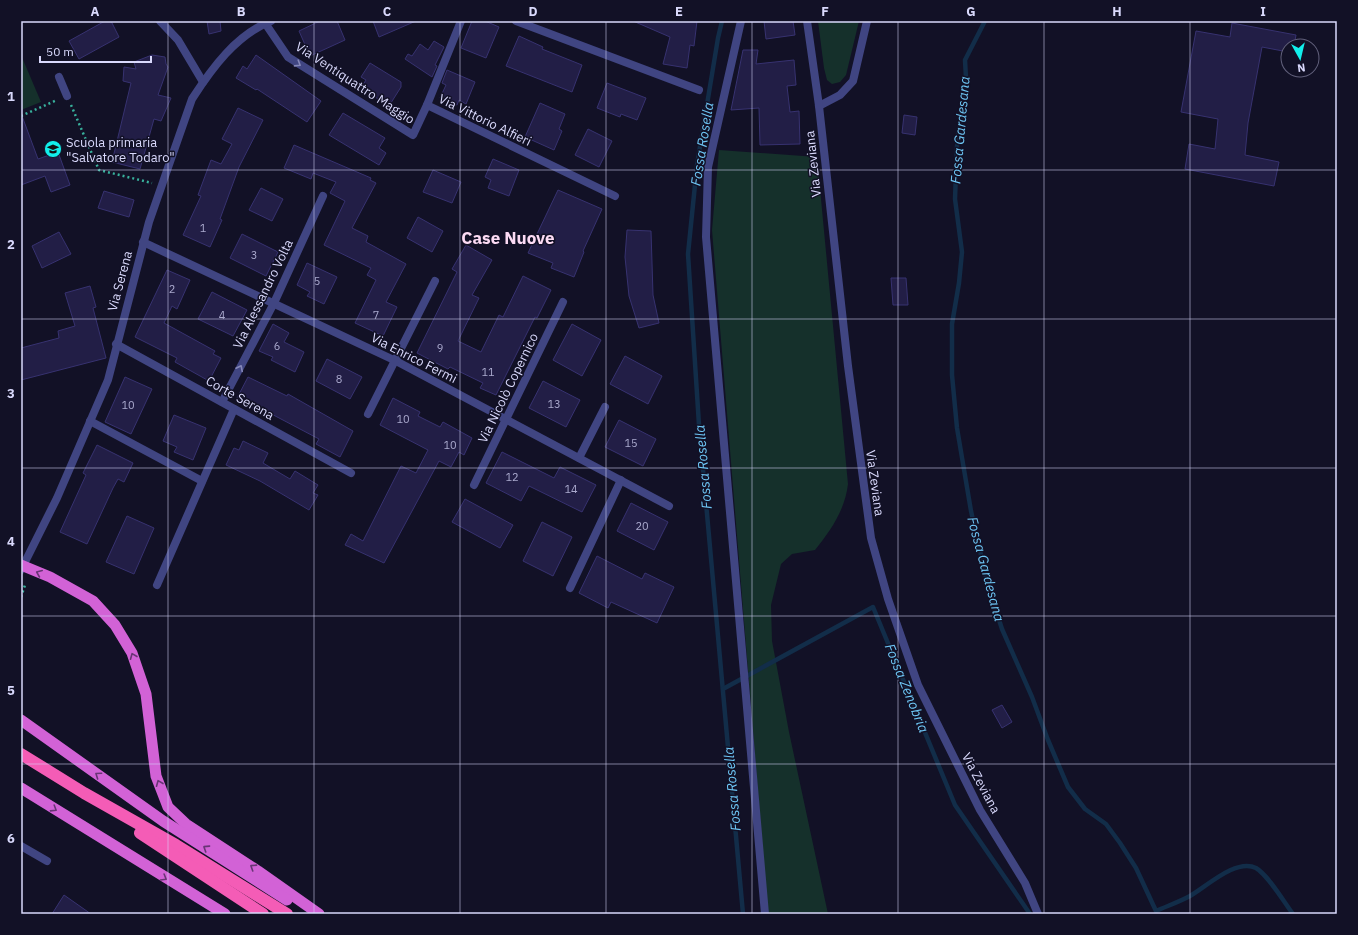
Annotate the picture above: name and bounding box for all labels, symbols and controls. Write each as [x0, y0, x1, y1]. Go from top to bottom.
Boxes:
text: A [91, 3, 100, 20]
text: B [237, 3, 246, 20]
text: C [383, 3, 392, 20]
text: D [528, 3, 538, 20]
text: E [675, 3, 683, 20]
text: F [821, 3, 829, 20]
text: G [966, 3, 976, 20]
text: H [1112, 3, 1122, 20]
text: I [1260, 3, 1266, 20]
scale bar [40, 38, 151, 64]
street label: Via Ventiquattro Maggio [292, 38, 418, 128]
north arrow [1280, 38, 1320, 78]
text: 50 m [46, 44, 74, 59]
one-way arrow [294, 59, 301, 66]
text: N [1296, 60, 1306, 75]
water label: Fossa Gardesana [946, 75, 974, 185]
text: 1 [7, 88, 15, 105]
street label: Via Vittorio Alfieri [436, 90, 534, 150]
water label: Fossa Rosella [686, 101, 718, 187]
street label: Via Zeviana [801, 130, 825, 198]
place label: Scuola primaria "Salvatore Todaro" [66, 134, 175, 166]
school or university icon: Scuola primaria "Salvatore Todaro" [43, 139, 63, 159]
house number: 1 [200, 221, 207, 235]
district label: Case Nuove [461, 227, 555, 249]
text: 2 [7, 236, 15, 253]
street label: Via Alessandro Volta [229, 237, 297, 351]
house number: 3 [251, 248, 257, 262]
street label: Via Serena [104, 249, 136, 313]
house number: 5 [314, 274, 320, 288]
house number: 2 [169, 282, 175, 296]
house number: 4 [219, 308, 226, 322]
house number: 7 [373, 308, 379, 322]
street label: Via Enrico Fermi [368, 329, 460, 387]
street label: Via Nicolò Copernico [474, 330, 542, 446]
house number: 6 [274, 339, 280, 353]
house number: 9 [437, 341, 443, 355]
one-way arrow [235, 364, 243, 372]
house number: 11 [481, 365, 495, 379]
street label: Corte Serena [203, 372, 277, 424]
house number: 8 [336, 372, 342, 386]
text: 3 [7, 385, 15, 402]
house number: 13 [547, 397, 561, 411]
house number: 10 [121, 398, 135, 412]
house number: 10 [396, 412, 410, 426]
water label: Fossa Rosella [690, 424, 716, 510]
house number: 15 [624, 436, 638, 450]
house number: 10 [443, 438, 457, 452]
street label: Via Zeviana [862, 449, 888, 517]
house number: 12 [505, 470, 519, 484]
house number: 14 [564, 482, 578, 496]
water label: Fossa Gardesana [963, 515, 1009, 623]
house number: 20 [635, 519, 649, 533]
text: 4 [7, 533, 15, 550]
one-way arrow [36, 569, 43, 577]
water label: Fossa Zenobria [881, 641, 933, 735]
one-way arrow [129, 653, 137, 660]
text: 5 [7, 682, 15, 699]
water label: Fossa Rosella [719, 746, 745, 832]
street label: Via Zeviana [958, 750, 1004, 816]
one-way arrow [96, 773, 103, 780]
one-way arrow [155, 780, 163, 787]
one-way arrow [50, 804, 57, 812]
text: 6 [7, 830, 15, 847]
one-way arrow [203, 845, 210, 853]
one-way arrow [250, 864, 257, 872]
one-way arrow [160, 873, 167, 880]

